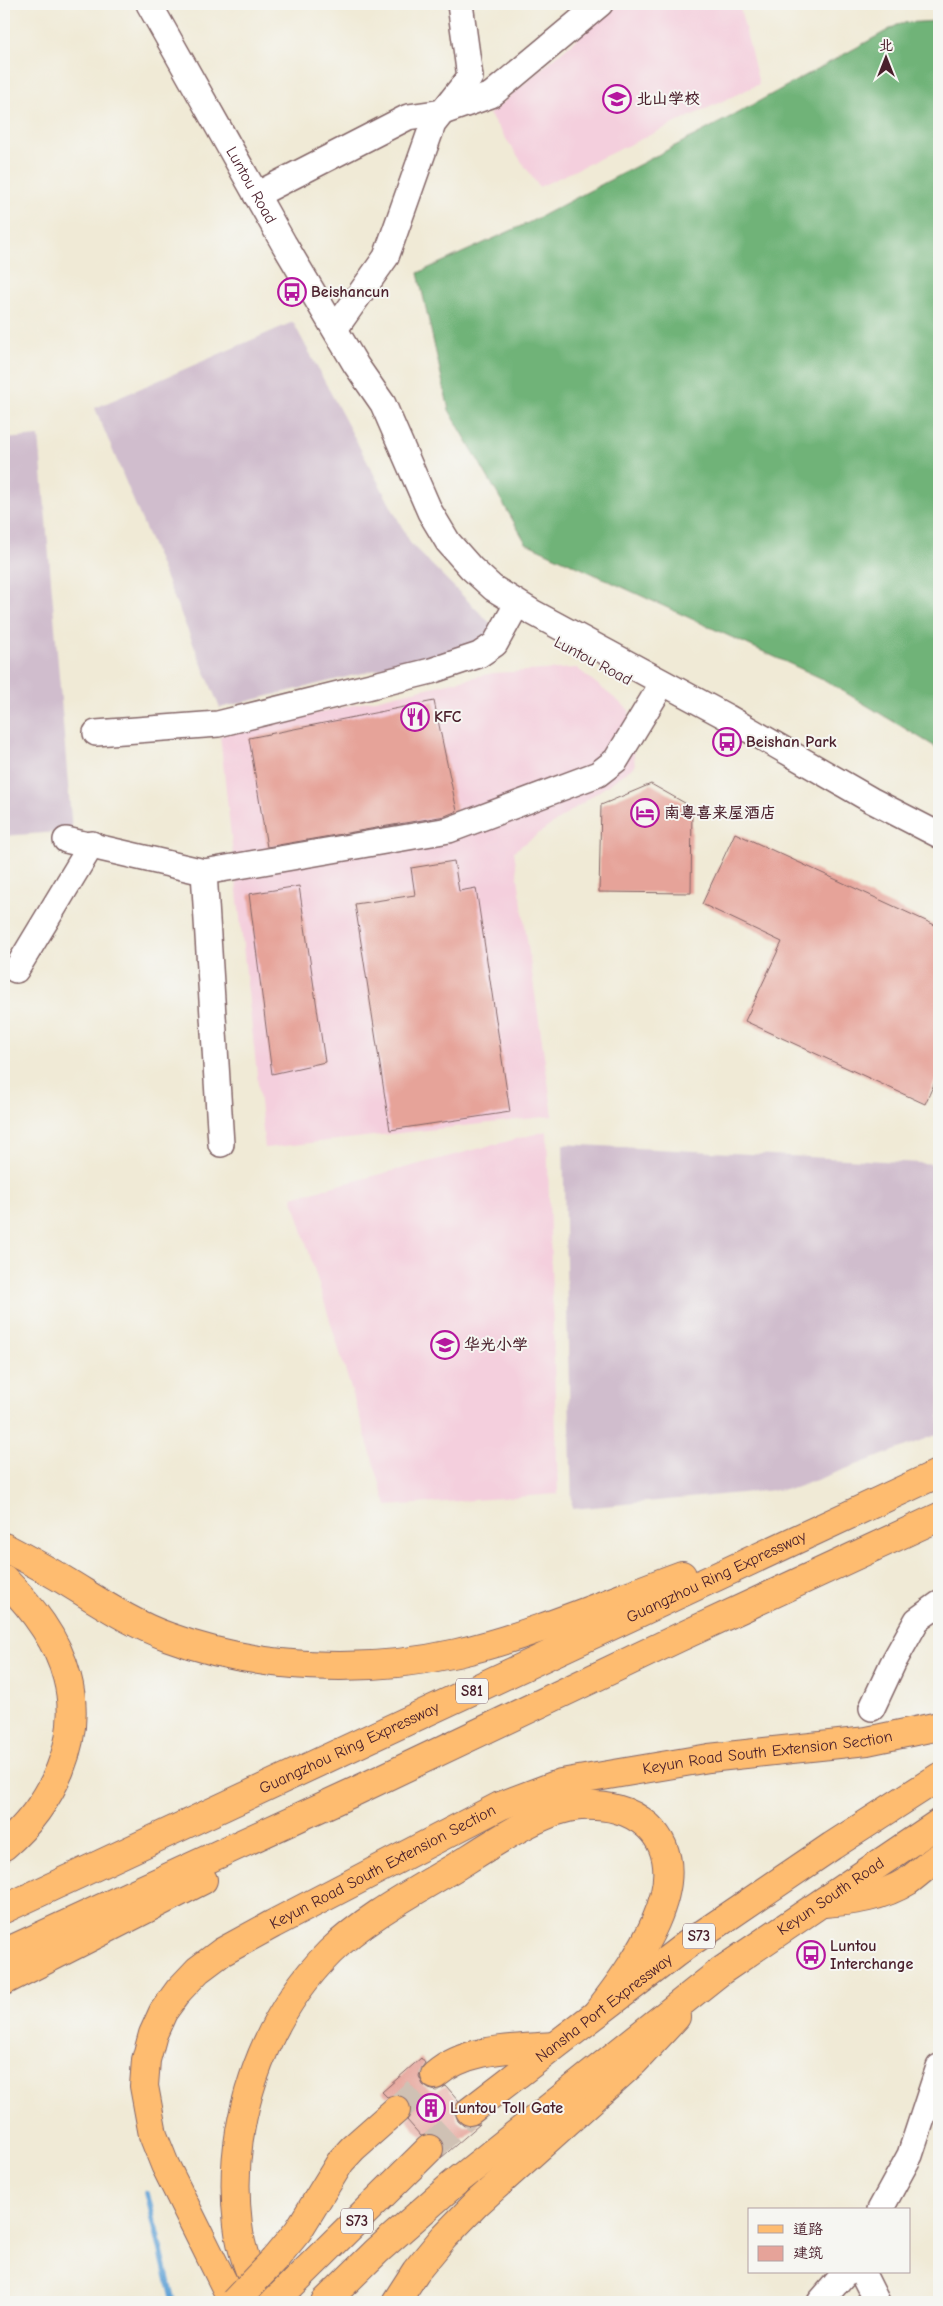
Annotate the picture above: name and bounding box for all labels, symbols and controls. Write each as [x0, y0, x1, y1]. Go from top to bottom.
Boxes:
north arrow [860, 32, 910, 82]
text: 北 [879, 37, 893, 54]
school or university icon: 北山学校 [602, 84, 632, 114]
place label: 北山学校 [636, 90, 700, 108]
street label: Luntou Road [222, 144, 280, 227]
bus stop icon: Beishancun [277, 277, 307, 307]
place label: Beishancun [311, 283, 389, 301]
street label: Luntou Road [551, 633, 635, 689]
restaurant icon: KFC [400, 702, 430, 732]
place label: KFC [434, 708, 462, 726]
bus stop icon: Beishan Park [712, 727, 742, 757]
place label: Beishan Park [746, 733, 837, 751]
hotel icon: 南粤喜来屋酒店 [630, 798, 660, 828]
place label: 南粤喜来屋酒店 [664, 804, 776, 822]
school or university icon: 华光小学 [430, 1330, 460, 1360]
place label: 华光小学 [464, 1336, 528, 1354]
street label: Guangzhou Ring Expressway [623, 1527, 810, 1627]
road number: S81 [456, 1678, 488, 1704]
street label: Guangzhou Ring Expressway [256, 1698, 443, 1798]
street label: Keyun Road South Extension Section [641, 1727, 894, 1778]
street label: Keyun Road South Extension Section [267, 1801, 499, 1933]
street label: Keyun South Road [774, 1854, 887, 1939]
road number: S73 [683, 1924, 715, 1948]
place label: Luntou Interchange [830, 1937, 913, 1973]
bus stop icon: Luntou Interchange [796, 1940, 826, 1970]
street label: Nansha Port Expressway [532, 1949, 677, 2066]
building icon: Luntou Toll Gate [416, 2093, 446, 2123]
place label: Luntou Toll Gate [450, 2099, 563, 2117]
road number: S73 [341, 2208, 373, 2234]
legend [748, 2208, 910, 2274]
text: 道路 [793, 2220, 823, 2238]
text: 建筑 [793, 2244, 823, 2262]

